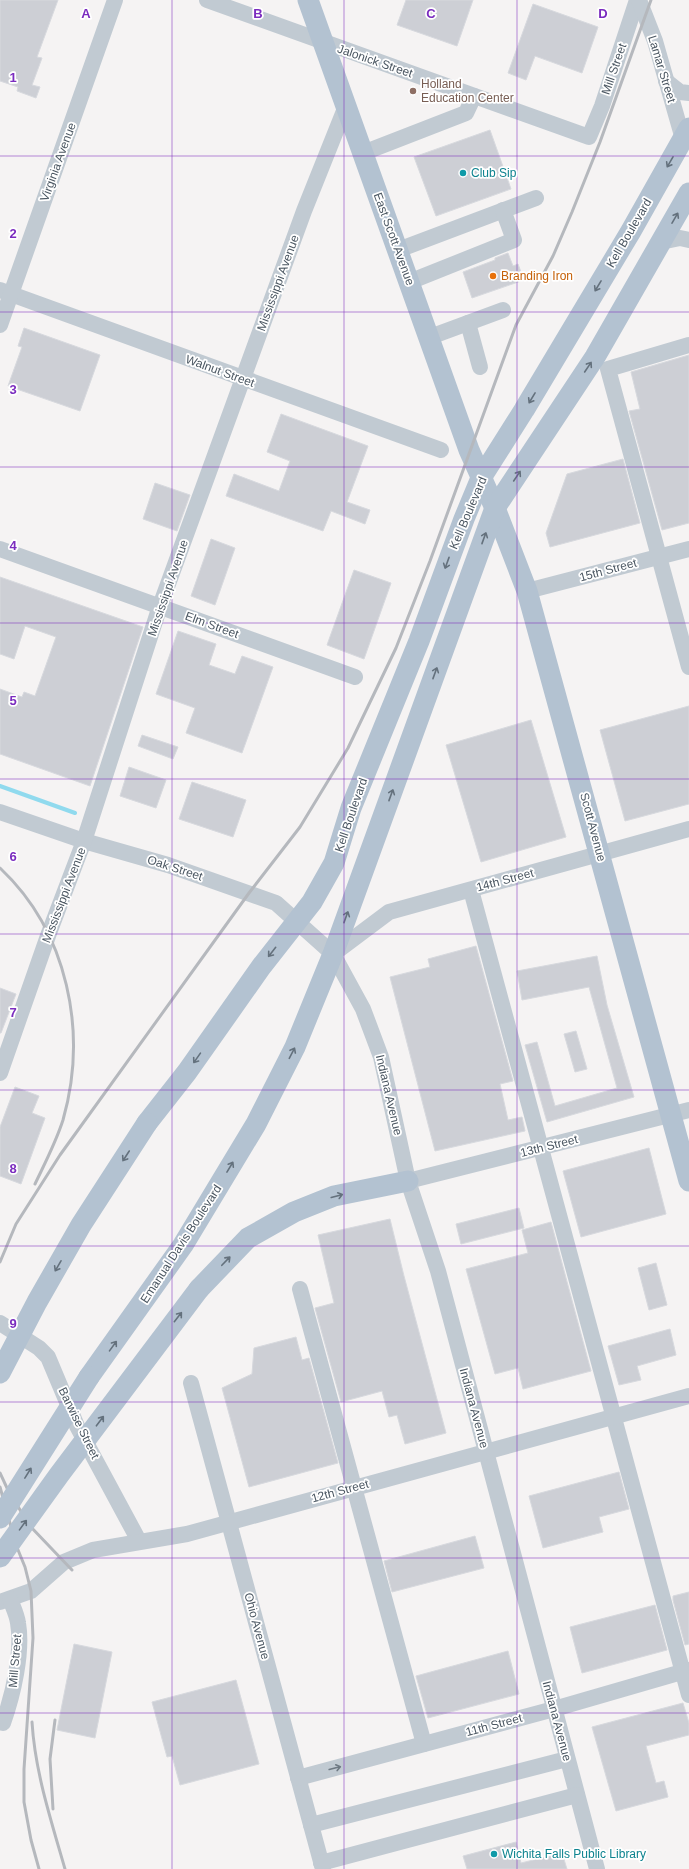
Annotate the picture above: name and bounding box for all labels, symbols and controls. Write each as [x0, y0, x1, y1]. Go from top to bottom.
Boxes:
text: A [81, 6, 91, 21]
text: B [253, 6, 263, 21]
text: C [426, 6, 436, 21]
text: D [598, 6, 608, 21]
street label: Lamar Street [645, 34, 679, 105]
street label: Mill Street [599, 41, 630, 96]
street label: Jalonick Street [336, 42, 415, 81]
text: 1 [9, 70, 17, 85]
place label: Holland Education Center [421, 77, 514, 105]
marker: Holland Education Center [408, 86, 418, 96]
street label: Virginia Avenue [37, 120, 79, 203]
one-way arrow [666, 156, 674, 168]
place label: Club Sip [471, 166, 517, 180]
marker: Club Sip [458, 168, 468, 178]
street label: East Scott Avenue [371, 191, 417, 288]
street label: Kell Boulevard [604, 196, 654, 270]
one-way arrow [671, 212, 679, 224]
text: 2 [9, 226, 17, 241]
street label: Mississippi Avenue [254, 233, 302, 333]
place label: Branding Iron [501, 269, 573, 283]
marker: Branding Iron [488, 271, 498, 281]
one-way arrow [594, 280, 602, 291]
street label: Walnut Street [184, 352, 257, 390]
one-way arrow [584, 362, 592, 373]
text: 3 [9, 382, 17, 397]
one-way arrow [527, 392, 535, 404]
one-way arrow [512, 470, 521, 481]
street label: Kell Boulevard [446, 475, 490, 551]
one-way arrow [481, 532, 489, 544]
text: 4 [9, 538, 17, 553]
street label: Mississippi Avenue [145, 538, 191, 638]
street label: 15th Street [578, 555, 639, 584]
one-way arrow [443, 557, 451, 569]
street label: Elm Street [183, 609, 241, 641]
one-way arrow [432, 667, 439, 680]
text: 5 [9, 693, 17, 708]
street label: Kell Boulevard [332, 776, 370, 854]
one-way arrow [387, 790, 395, 802]
street label: Scott Avenue [577, 791, 609, 863]
street label: Mississippi Avenue [39, 845, 89, 945]
text: 6 [9, 849, 17, 864]
street label: Oak Street [146, 852, 205, 884]
street label: 14th Street [475, 865, 536, 894]
one-way arrow [343, 911, 350, 924]
one-way arrow [268, 947, 276, 958]
text: 7 [9, 1005, 17, 1020]
one-way arrow [289, 1047, 296, 1059]
one-way arrow [192, 1052, 201, 1063]
street label: Indiana Avenue [373, 1053, 405, 1137]
street label: 13th Street [519, 1132, 580, 1160]
one-way arrow [122, 1150, 130, 1161]
text: 8 [9, 1161, 17, 1176]
one-way arrow [227, 1161, 235, 1173]
street label: Emanual Davis Boulevard [138, 1182, 224, 1306]
one-way arrow [330, 1191, 343, 1199]
one-way arrow [221, 1256, 231, 1266]
one-way arrow [53, 1260, 61, 1272]
one-way arrow [173, 1311, 182, 1322]
text: 9 [9, 1316, 17, 1331]
one-way arrow [108, 1340, 117, 1351]
street label: Indiana Avenue [457, 1366, 492, 1450]
street label: Barwise Street [56, 1385, 103, 1462]
one-way arrow [96, 1415, 104, 1426]
one-way arrow [25, 1467, 33, 1479]
street label: 12th Street [310, 1476, 371, 1505]
one-way arrow [19, 1520, 27, 1531]
street label: Ohio Avenue [241, 1591, 273, 1661]
street label: Mill Street [6, 1633, 24, 1688]
street label: Indiana Avenue [540, 1679, 575, 1763]
street label: 11th Street [464, 1711, 524, 1739]
one-way arrow [329, 1764, 342, 1772]
place label: Wichita Falls Public Library [502, 1847, 646, 1861]
marker: Wichita Falls Public Library [489, 1849, 499, 1859]

